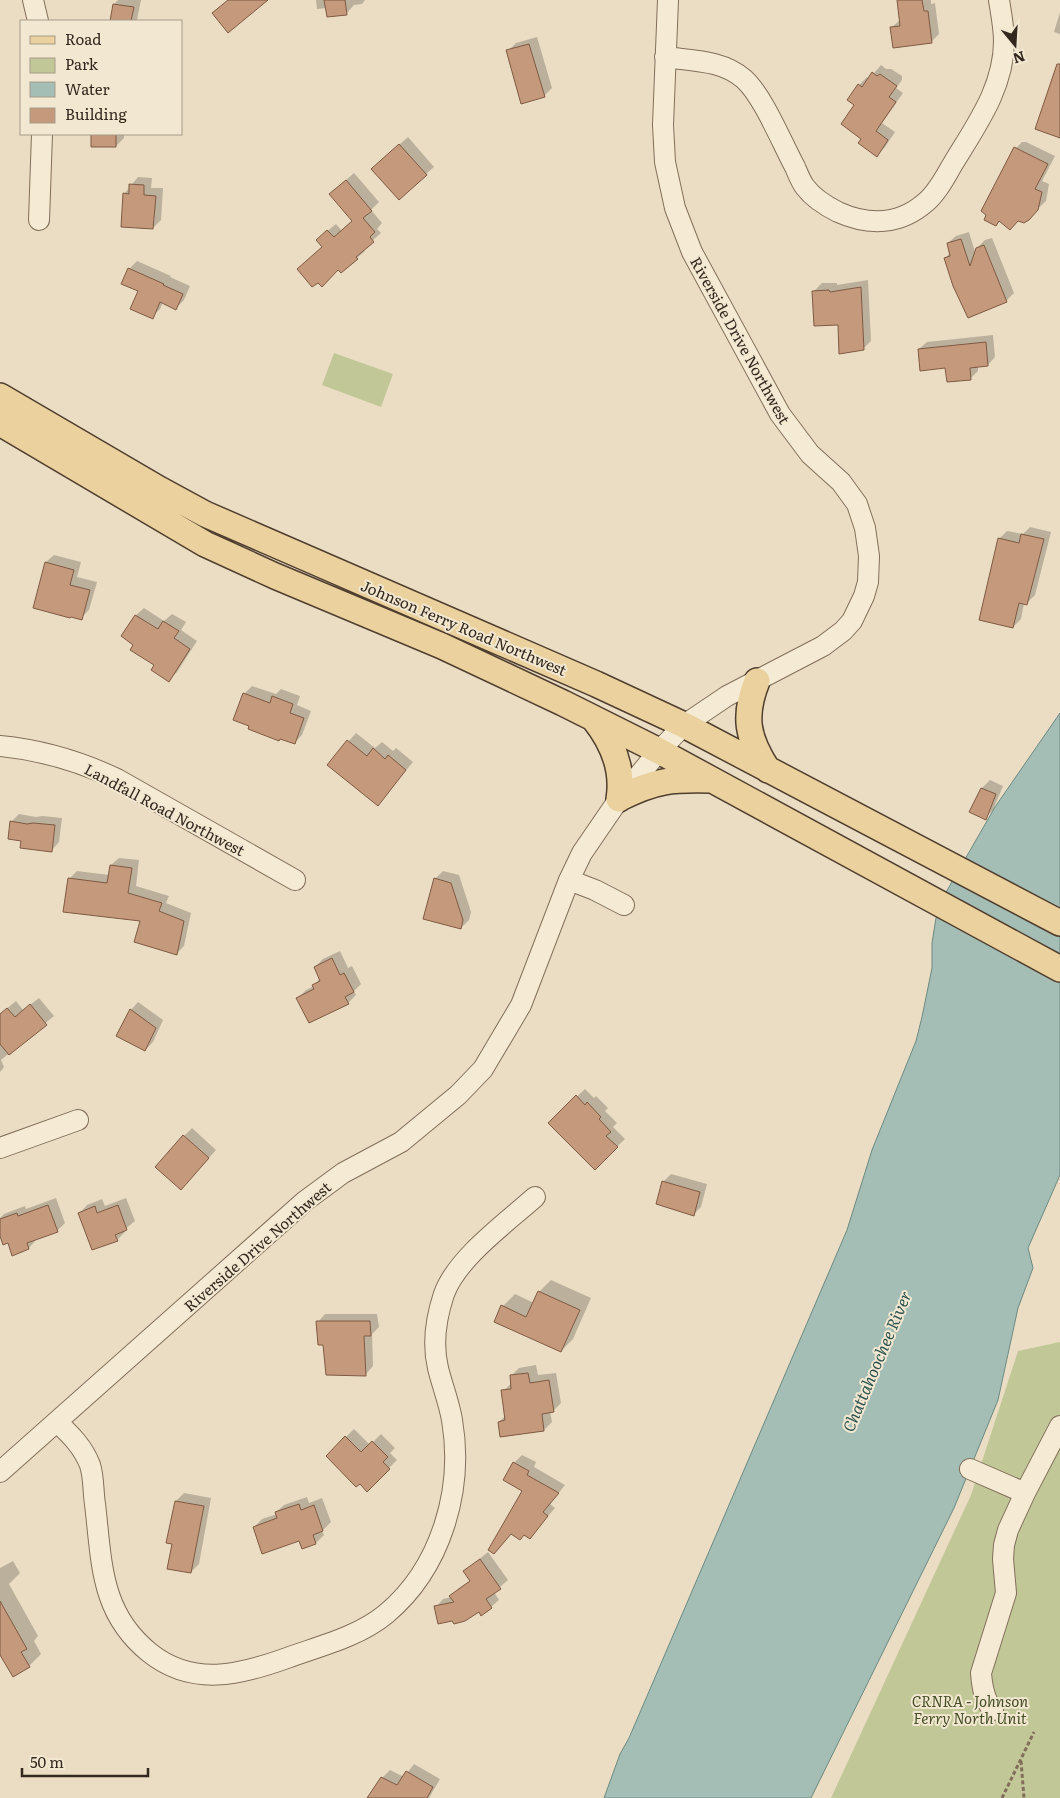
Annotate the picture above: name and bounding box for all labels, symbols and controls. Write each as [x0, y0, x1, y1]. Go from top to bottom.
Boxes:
legend [20, 20, 182, 135]
north arrow [990, 20, 1040, 70]
text: Road [65, 27, 101, 50]
text: N [1010, 47, 1028, 70]
text: Park [65, 52, 99, 75]
text: Water [65, 77, 110, 100]
text: Building [65, 102, 127, 125]
street label: Riverside Drive Northwest [685, 252, 797, 428]
street label: Johnson Ferry Road Northwest [358, 573, 570, 681]
street label: Landfall Road Northwest [81, 757, 249, 861]
street label: Riverside Drive Northwest [178, 1175, 336, 1317]
water label: Chattahoochee River [835, 1287, 917, 1435]
park label: CRNRA - Johnson Ferry North Unit [912, 1689, 1028, 1729]
scale bar [22, 1746, 149, 1778]
text: 50 m [30, 1750, 64, 1773]

